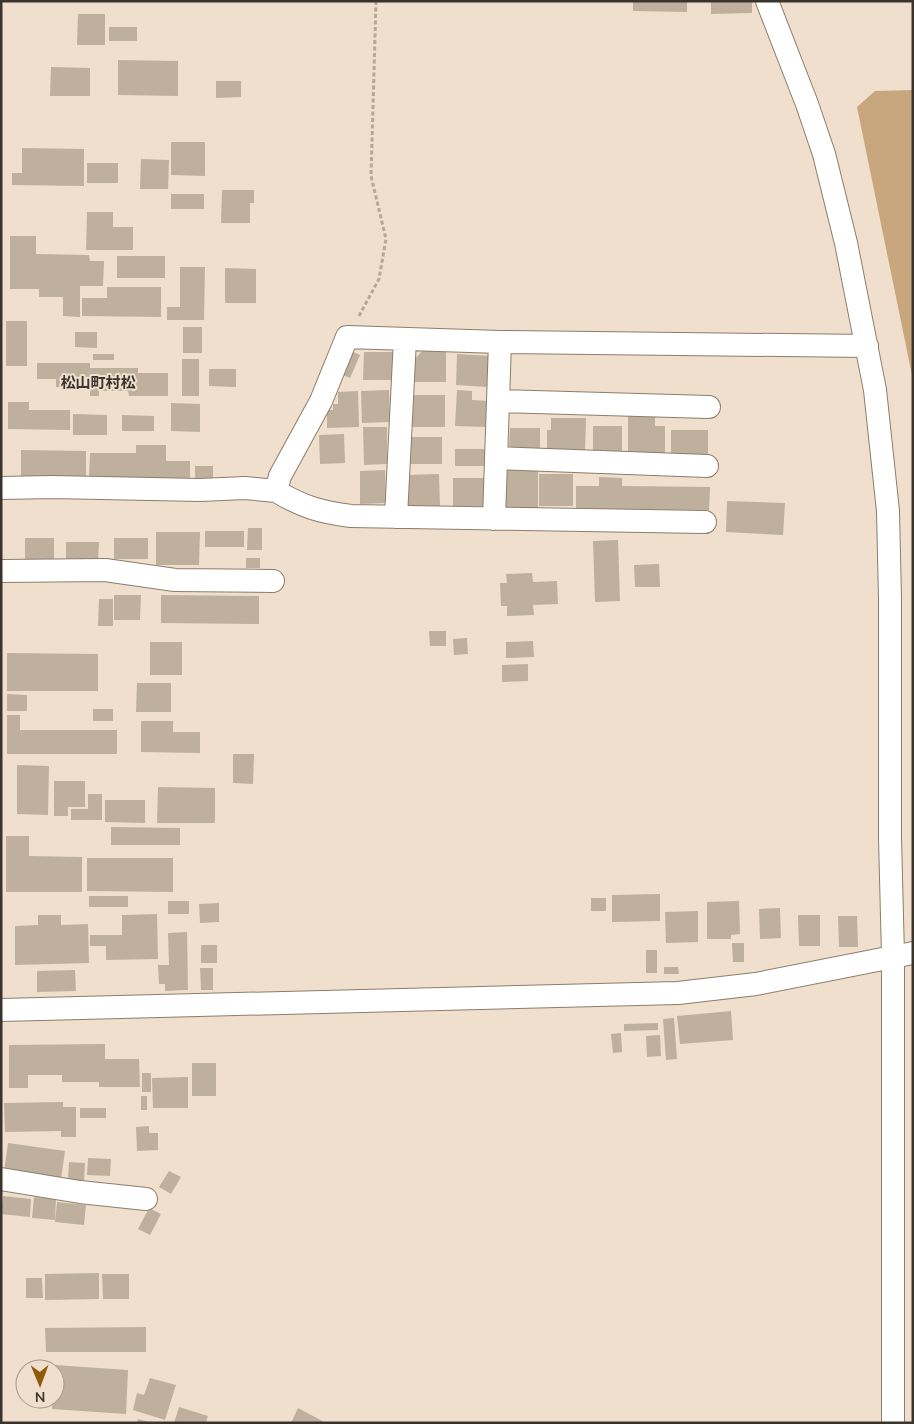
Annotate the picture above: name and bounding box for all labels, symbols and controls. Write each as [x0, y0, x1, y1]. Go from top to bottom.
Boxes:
district label: 松山町村松 [60, 373, 136, 393]
north arrow [15, 1359, 65, 1409]
text: N [35, 1387, 46, 1406]

